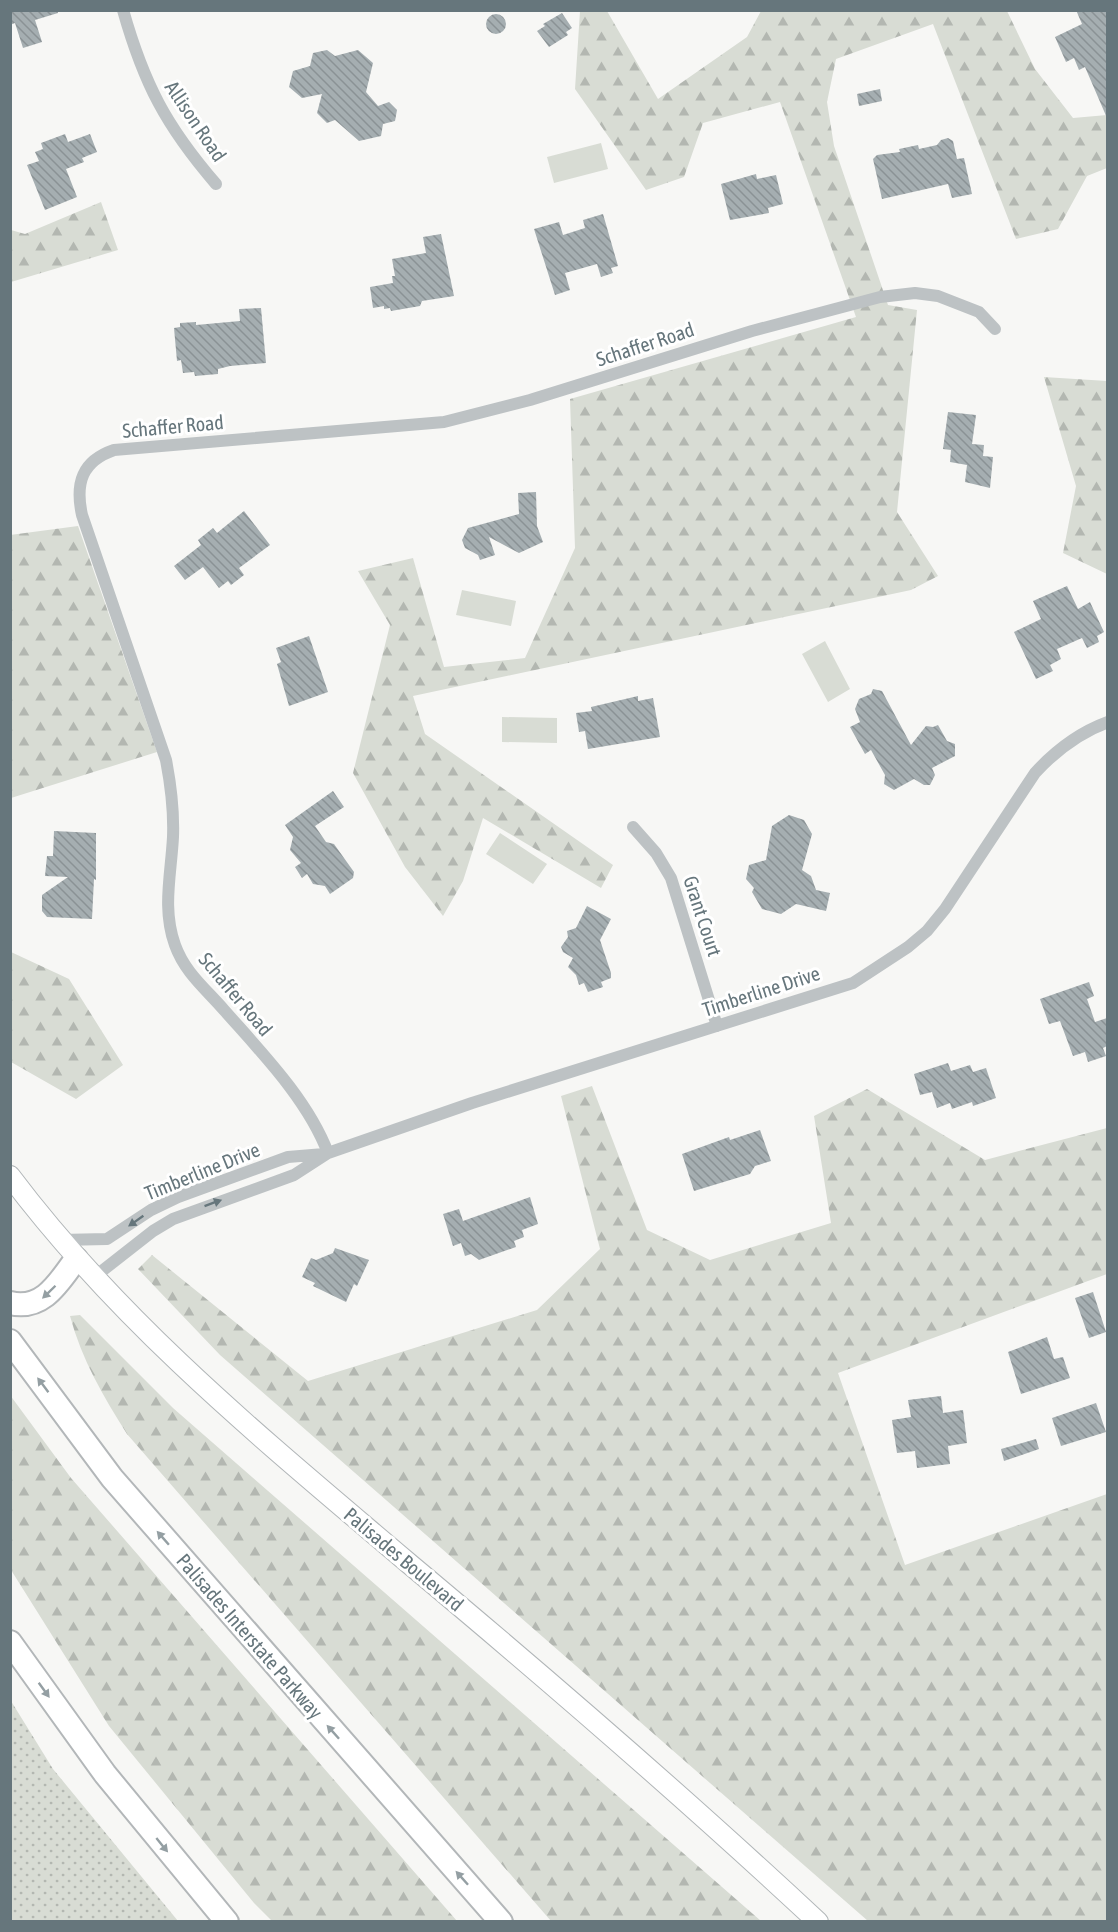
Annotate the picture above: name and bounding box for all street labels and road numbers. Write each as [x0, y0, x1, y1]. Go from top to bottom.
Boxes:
street label: Allison Road [161, 76, 231, 166]
street label: Schaffer Road [593, 317, 697, 371]
street label: Schaffer Road [121, 410, 225, 442]
street label: Grant Court [679, 873, 727, 959]
street label: Schaffer Road [195, 948, 277, 1040]
street label: Timberline Drive [699, 961, 823, 1021]
street label: Timberline Drive [141, 1137, 263, 1205]
street label: Palisades Boulevard [340, 1502, 468, 1616]
street label: Palisades Interstate Parkway [172, 1549, 328, 1723]

